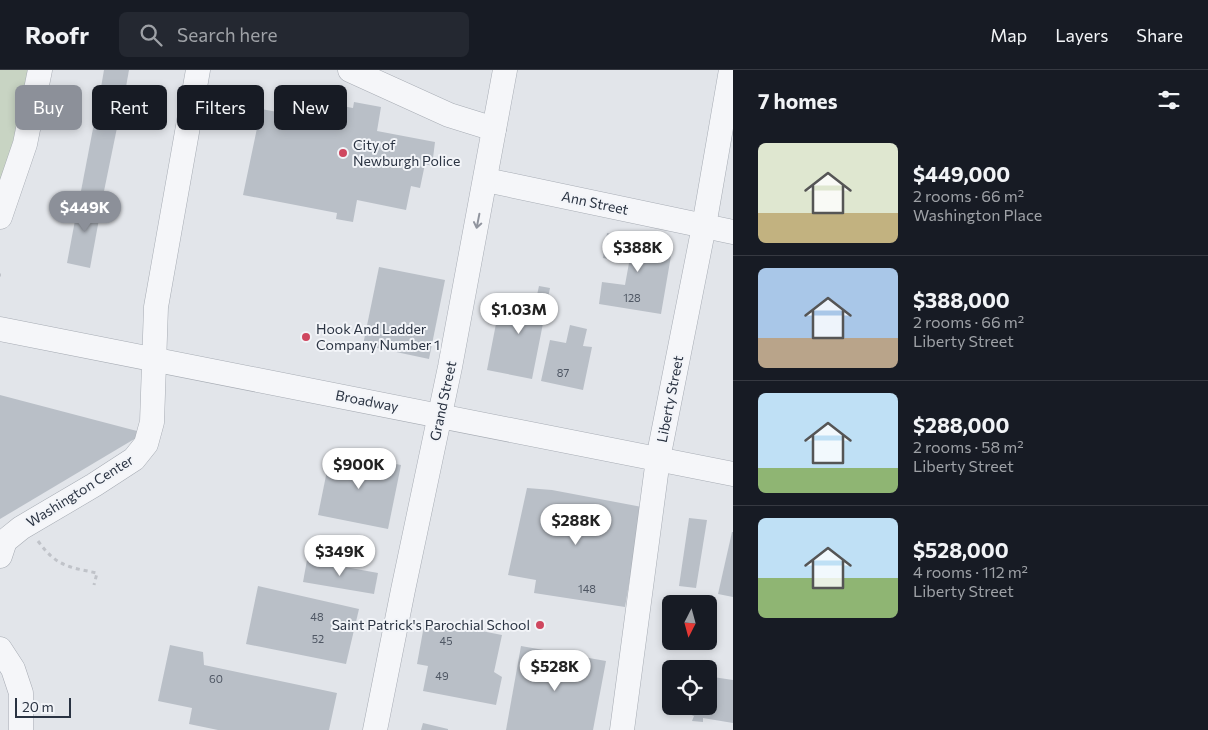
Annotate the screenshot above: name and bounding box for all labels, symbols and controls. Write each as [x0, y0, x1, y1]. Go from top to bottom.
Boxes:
search box [119, 12, 469, 57]
text: Roofr [25, 20, 89, 49]
icon: search [137, 21, 165, 49]
text: Search here [177, 23, 278, 46]
text: Map [990, 24, 1027, 46]
text: Layers [1055, 24, 1108, 46]
text: Share [1136, 24, 1183, 46]
chip: Buy [15, 85, 82, 130]
chip: Rent [92, 85, 167, 130]
chip: Filters [177, 85, 264, 130]
chip: New [274, 85, 347, 130]
icon: filters [1155, 86, 1183, 114]
text: 7 homes [758, 88, 837, 113]
place label: City of Newburgh Police [353, 136, 460, 169]
marker: City of Newburgh Police [337, 147, 349, 159]
text: $449,000 [913, 161, 1010, 186]
icon: home [798, 163, 858, 223]
text: 2 rooms · 66 m² [913, 186, 1024, 205]
street label: Ann Street [560, 187, 630, 218]
pin: $449K [50, 190, 120, 233]
text: $449K [60, 197, 110, 216]
text: Washington Place [913, 205, 1042, 224]
one-way arrow [473, 213, 482, 229]
pin: $388K [603, 230, 673, 273]
text: $388K [613, 237, 663, 256]
text: $388,000 [913, 287, 1010, 312]
icon: home [798, 288, 858, 348]
house number: 128 [623, 291, 641, 304]
pin: $1.03M [478, 292, 560, 335]
text: $1.03M [491, 299, 547, 318]
text: 2 rooms · 66 m² [913, 312, 1024, 331]
place label: Hook And Ladder Company Number 1 [316, 320, 440, 353]
marker: Hook And Ladder Company Number 1 [300, 331, 312, 343]
text: Liberty Street [913, 331, 1014, 350]
street label: Liberty Street [653, 354, 686, 444]
street label: Grand Street [426, 359, 459, 442]
house number: 87 [557, 366, 569, 379]
street label: Broadway [334, 386, 400, 415]
text: $288,000 [913, 412, 1009, 437]
icon: home [798, 413, 858, 473]
text: 2 rooms · 58 m² [913, 437, 1024, 456]
pin: $900K [324, 448, 394, 490]
street label: Washington Center [23, 451, 137, 530]
text: $900K [333, 454, 385, 473]
text: Liberty Street [913, 456, 1014, 475]
pin: $288K [541, 504, 611, 546]
text: $288K [551, 510, 601, 529]
pin: $349K [305, 534, 375, 577]
text: $528,000 [913, 537, 1009, 562]
icon: home [798, 538, 858, 598]
text: $349K [315, 541, 365, 560]
text: 4 rooms · 112 m² [913, 562, 1028, 581]
text: Liberty Street [913, 581, 1014, 600]
house number: 148 [578, 582, 596, 595]
north arrow [662, 595, 718, 650]
map controls [662, 595, 717, 715]
house number: 48 [310, 610, 324, 623]
place label: Saint Patrick's Parochial School [332, 616, 530, 633]
marker: Saint Patrick's Parochial School [534, 619, 546, 631]
house number: 52 [312, 632, 324, 645]
house number: 45 [440, 634, 452, 647]
pin: $528K [520, 650, 590, 692]
text: $528K [531, 656, 579, 675]
button: locate [662, 660, 717, 715]
house number: 49 [435, 669, 449, 682]
house number: 60 [209, 672, 223, 685]
scale bar [15, 695, 71, 718]
text: 20 m [22, 698, 54, 715]

